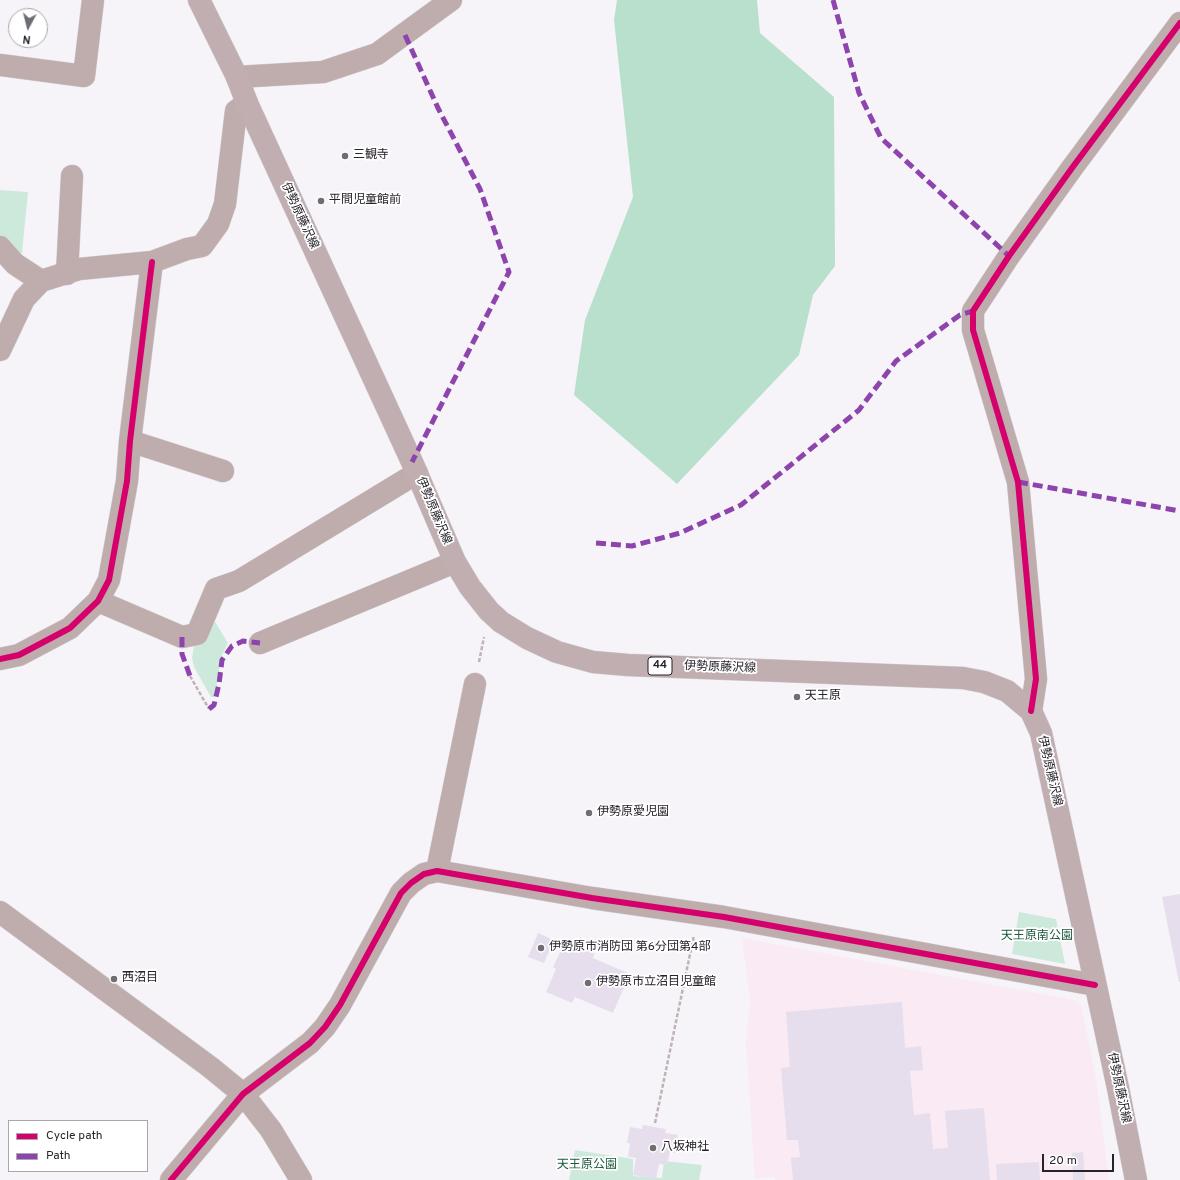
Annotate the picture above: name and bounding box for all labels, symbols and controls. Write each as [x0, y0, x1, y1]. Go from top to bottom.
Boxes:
north arrow [8, 8, 48, 48]
text: N [22, 31, 31, 46]
place label: 三観寺 [353, 149, 389, 163]
marker: 三観寺 [340, 151, 350, 161]
street label: 伊勢原藤沢線 [277, 180, 321, 252]
place label: 平間児童館前 [329, 194, 401, 208]
marker: 平間児童館前 [316, 196, 326, 206]
street label: 伊勢原藤沢線 [412, 475, 454, 547]
road number: 44 [648, 657, 672, 675]
street label: 伊勢原藤沢線 [684, 660, 756, 676]
place label: 天王原 [805, 690, 841, 704]
marker: 天王原 [792, 692, 802, 702]
street label: 伊勢原藤沢線 [1034, 734, 1064, 808]
place label: 伊勢原愛児園 [597, 806, 669, 820]
marker: 伊勢原愛児園 [584, 808, 594, 818]
park label: 天王原南公園 [1001, 930, 1073, 944]
place label: 伊勢原市消防団 第6分団第4部 [549, 941, 710, 955]
marker: 伊勢原市消防団 第6分団第4部 [536, 943, 546, 953]
place label: 西沼目 [122, 972, 158, 986]
marker: 西沼目 [109, 974, 119, 984]
place label: 伊勢原市立沼目児童館 [596, 976, 716, 990]
marker: 伊勢原市立沼目児童館 [583, 978, 593, 988]
street label: 伊勢原藤沢線 [1103, 1051, 1133, 1125]
legend [8, 1120, 148, 1172]
text: Cycle path [46, 1128, 103, 1144]
place label: 八坂神社 [661, 1141, 709, 1155]
marker: 八坂神社 [648, 1143, 658, 1153]
scale bar [1044, 1146, 1116, 1172]
text: Path [46, 1148, 71, 1164]
text: 20 m [1049, 1153, 1077, 1169]
park label: 天王原公園 [557, 1159, 617, 1173]

